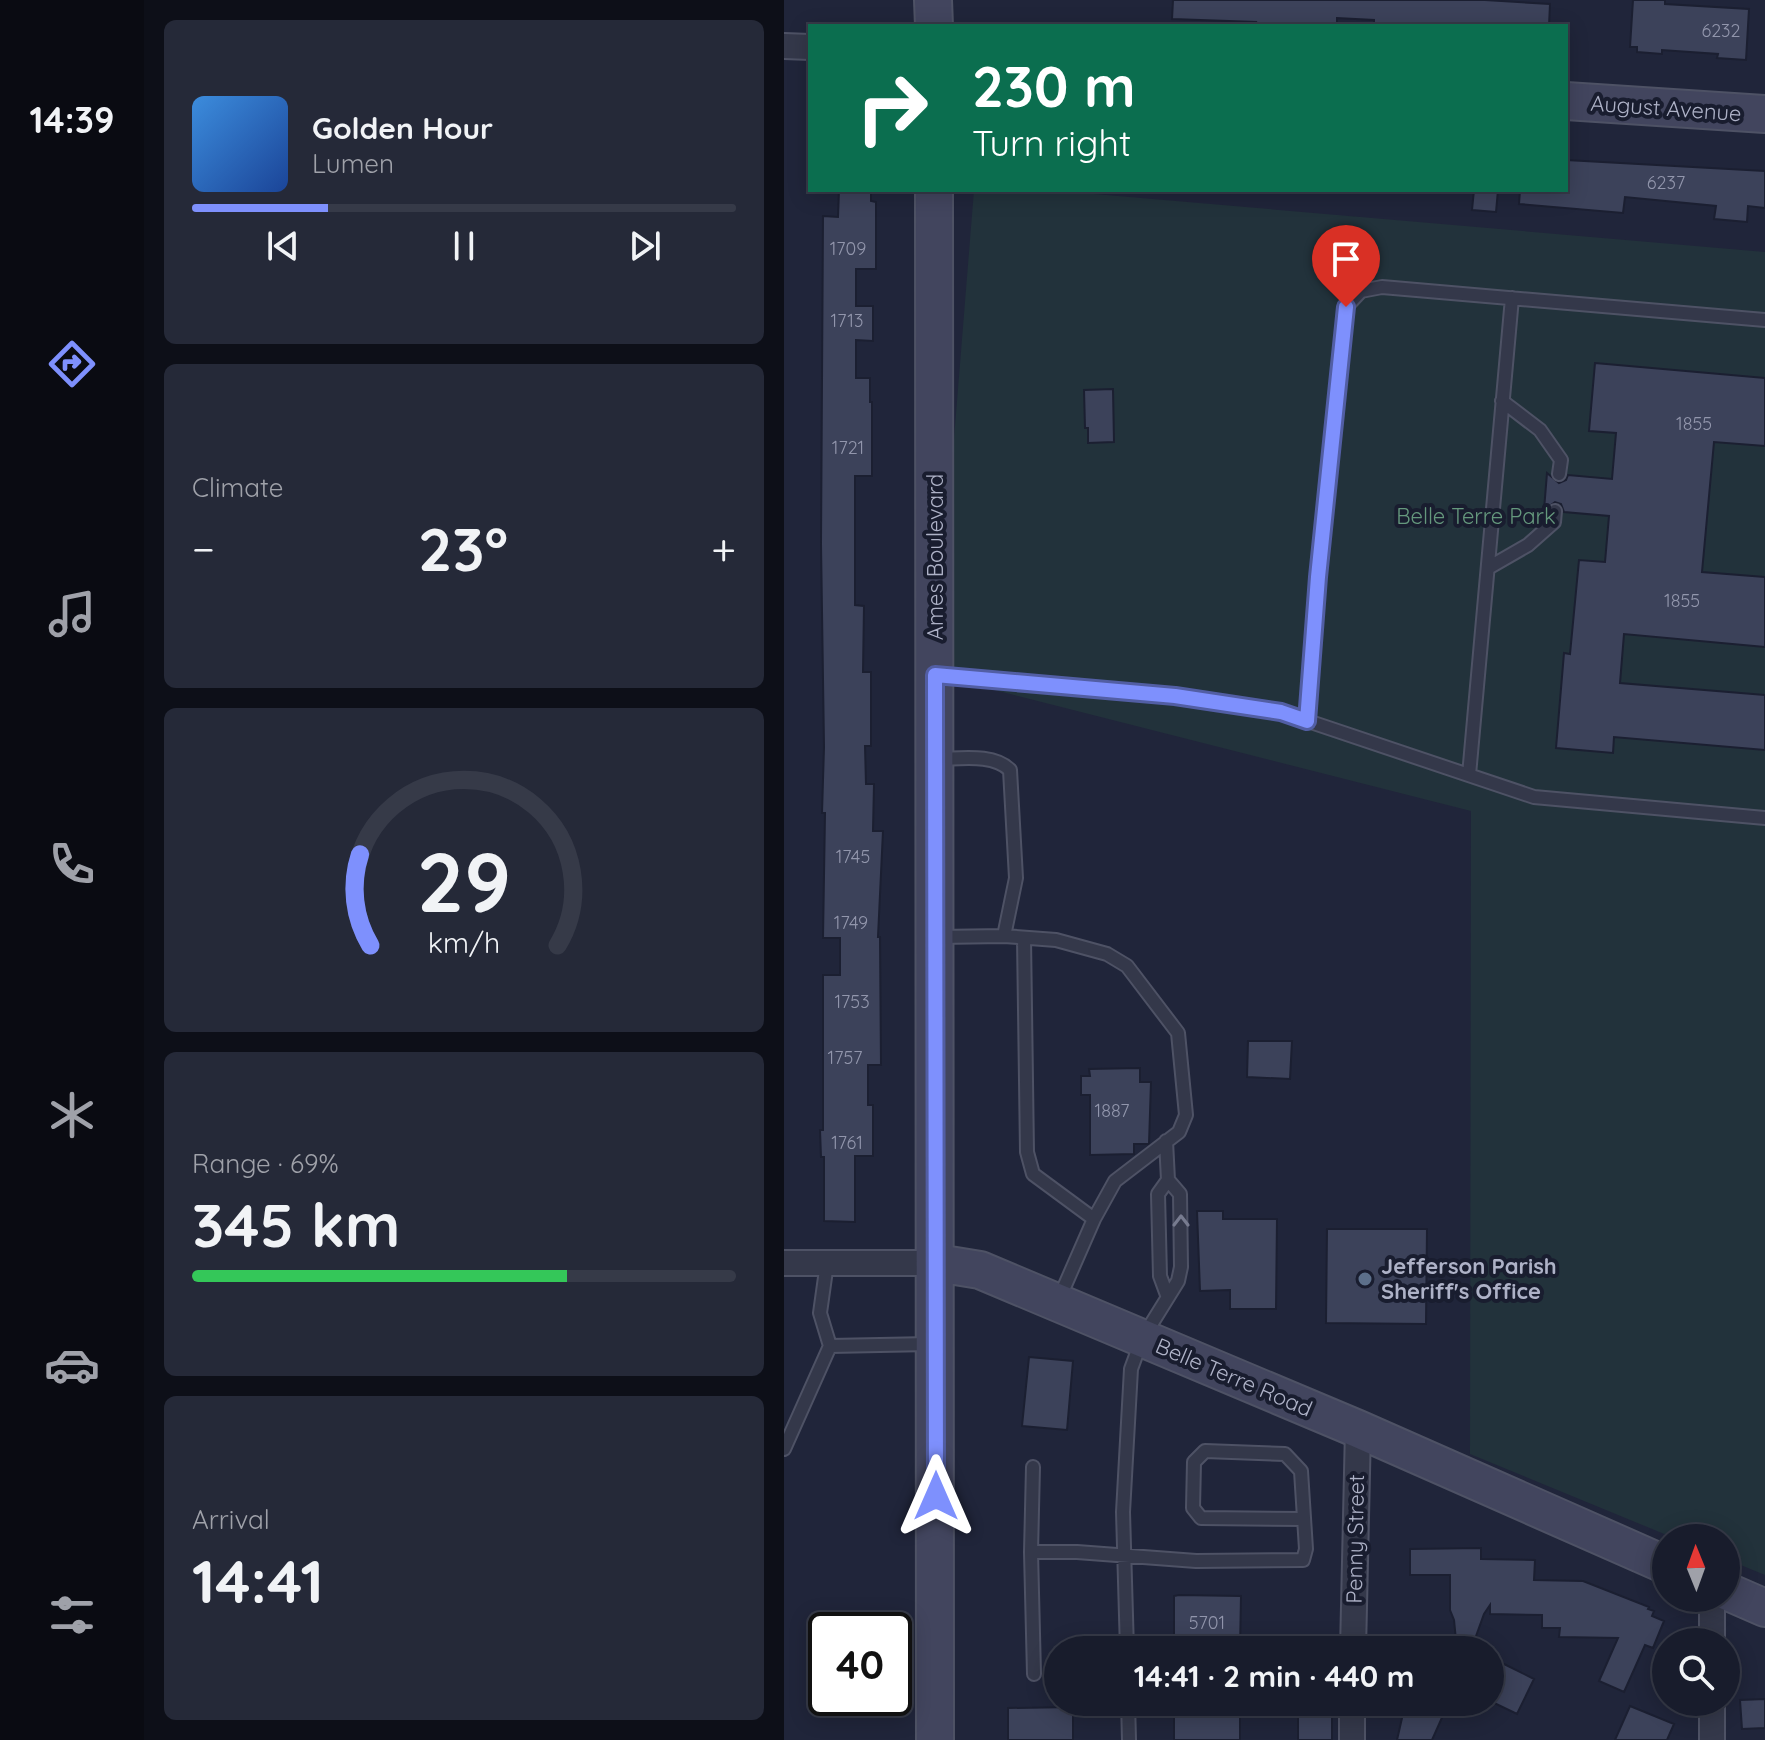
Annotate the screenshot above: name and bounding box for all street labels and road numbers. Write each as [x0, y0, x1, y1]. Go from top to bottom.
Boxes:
street label: August Avenue [1590, 89, 1742, 127]
street label: Ames Boulevard [921, 474, 949, 640]
street label: Belle Terre Road [1151, 1331, 1317, 1423]
street label: Penny Street [1340, 1474, 1370, 1604]

